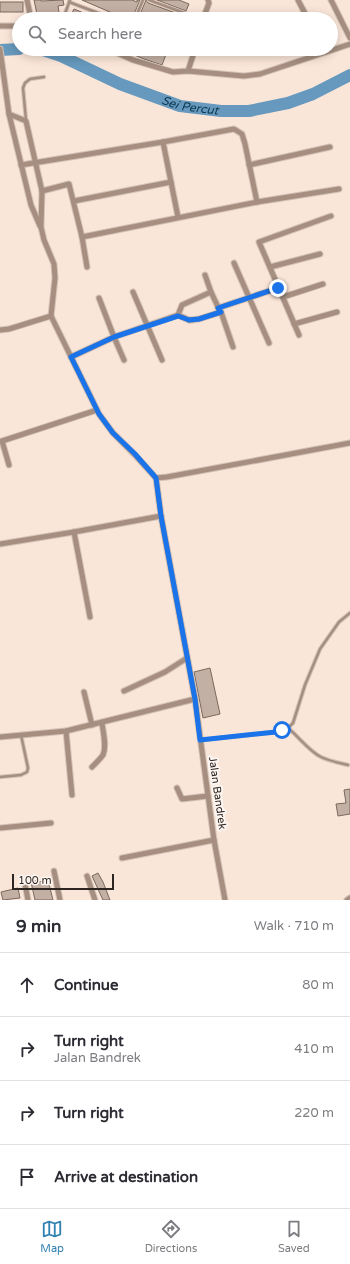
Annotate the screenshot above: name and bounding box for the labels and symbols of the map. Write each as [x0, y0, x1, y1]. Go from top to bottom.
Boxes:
water label: Sei Percut [160, 93, 221, 118]
route end [269, 279, 287, 297]
route start [273, 721, 291, 739]
street label: Jalan Bandrek [206, 756, 229, 830]
scale bar [12, 872, 114, 891]

